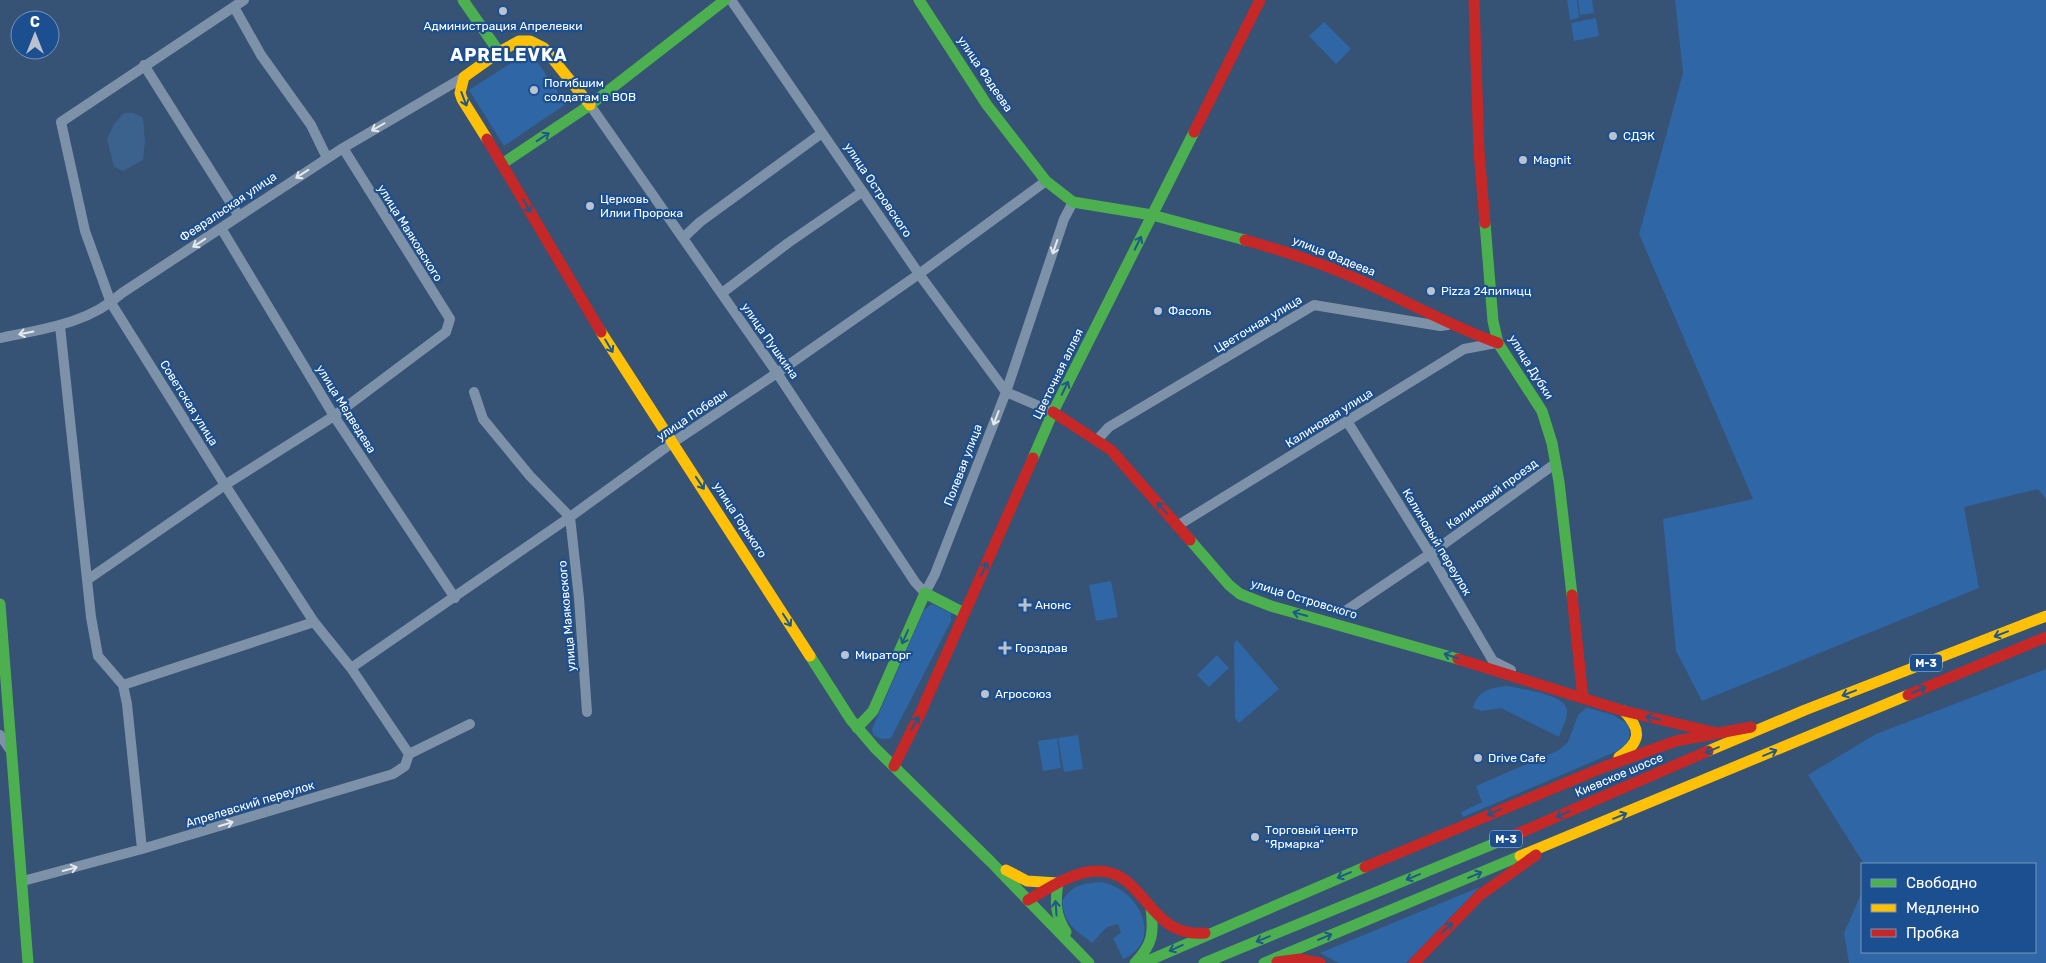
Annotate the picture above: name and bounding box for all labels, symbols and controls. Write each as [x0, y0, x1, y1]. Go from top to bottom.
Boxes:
marker: Администрация Апрелевки [497, 5, 509, 17]
north arrow [10, 10, 60, 60]
text: С [30, 14, 40, 31]
place label: Администрация Апрелевки [423, 19, 583, 33]
street label: улица Фадеева [954, 33, 1016, 115]
district label: APRELEVKA [450, 44, 568, 66]
place label: Погибшим солдатам в ВОВ [544, 76, 636, 104]
marker: Погибшим солдатам в ВОВ [528, 84, 540, 96]
one-way arrow [460, 91, 469, 106]
one-way arrow [371, 123, 385, 133]
place label: СДЭК [1623, 129, 1655, 143]
marker: СДЭК [1607, 130, 1619, 142]
one-way arrow [535, 132, 549, 142]
street label: улица Островского [841, 140, 915, 240]
place label: Magnit [1533, 153, 1571, 167]
marker: Magnit [1517, 154, 1529, 166]
street label: Февральская улица [177, 169, 279, 245]
one-way arrow [295, 169, 309, 180]
street label: улица Маяковского [375, 182, 446, 284]
place label: Церковь Илии Пророка [600, 192, 683, 220]
one-way arrow [522, 199, 532, 214]
marker: Церковь Илии Пророка [584, 200, 596, 212]
street label: улица Фадеева [1290, 233, 1378, 279]
one-way arrow [1134, 236, 1143, 251]
one-way arrow [192, 238, 206, 248]
one-way arrow [1050, 239, 1059, 255]
place label: Pizza 24пипицц [1441, 284, 1532, 298]
marker: Pizza 24пипицц [1425, 285, 1437, 297]
street label: Цветочная улица [1212, 292, 1304, 356]
street label: улица Пушкина [739, 300, 801, 382]
place label: Фасоль [1168, 304, 1211, 318]
marker: Фасоль [1152, 305, 1164, 317]
street label: Цветочная аллея [1030, 326, 1086, 422]
one-way arrow [18, 329, 34, 338]
street label: улица Дубки [1506, 332, 1556, 402]
one-way arrow [605, 339, 615, 353]
street label: Советская улица [157, 358, 221, 448]
street label: улица Медведева [313, 362, 379, 456]
one-way arrow [1061, 381, 1070, 396]
street label: улица Победы [654, 386, 730, 444]
street label: Калиновая улица [1283, 386, 1375, 450]
one-way arrow [991, 410, 1000, 425]
street label: Полевая улица [941, 422, 985, 508]
street label: Калиновый проезд [1444, 456, 1540, 532]
one-way arrow [695, 475, 705, 489]
street label: улица Горького [710, 480, 770, 560]
street label: Калиновый переулок [1400, 486, 1475, 598]
one-way arrow [1156, 501, 1168, 514]
street label: улица Маяковского [555, 560, 579, 672]
one-way arrow [980, 562, 990, 577]
street label: улица Островского [1249, 576, 1359, 622]
place label: Анонс [1035, 598, 1072, 612]
marker: Анонс [1019, 599, 1031, 611]
one-way arrow [1293, 608, 1309, 618]
one-way arrow [783, 612, 793, 626]
one-way arrow [900, 629, 909, 644]
one-way arrow [1993, 630, 2009, 639]
place label: Горздрав [1015, 641, 1068, 655]
marker: Горздрав [999, 642, 1011, 654]
place label: Мираторг [855, 648, 912, 662]
marker: Мираторг [839, 649, 851, 661]
one-way arrow [1444, 651, 1459, 660]
road number: М-3 [1910, 654, 1942, 671]
one-way arrow [1911, 684, 1926, 694]
place label: Агросоюз [995, 687, 1051, 701]
marker: Агросоюз [979, 688, 991, 700]
one-way arrow [1842, 689, 1857, 698]
one-way arrow [1646, 713, 1662, 722]
one-way arrow [911, 716, 921, 730]
one-way arrow [1705, 745, 1720, 755]
one-way arrow [1762, 748, 1777, 757]
street label: Киевское шоссе [1573, 750, 1665, 800]
place label: Drive Cafe [1488, 751, 1546, 765]
marker: Drive Cafe [1472, 752, 1484, 764]
street label: Апрелевский переулок [184, 778, 317, 830]
one-way arrow [1487, 808, 1502, 818]
one-way arrow [1556, 810, 1571, 819]
one-way arrow [1612, 810, 1627, 820]
one-way arrow [218, 818, 234, 828]
place label: Торговый центр "Ярмарка" [1265, 823, 1358, 851]
marker: Торговый центр "Ярмарка" [1249, 831, 1261, 843]
road number: М-3 [1490, 831, 1522, 848]
one-way arrow [61, 863, 77, 873]
legend [1861, 863, 2036, 953]
one-way arrow [1467, 869, 1482, 879]
one-way arrow [1337, 872, 1352, 881]
one-way arrow [1406, 872, 1421, 882]
text: Свободно [1906, 874, 1977, 892]
text: Медленно [1906, 899, 1979, 917]
one-way arrow [1052, 900, 1061, 916]
one-way arrow [1441, 921, 1453, 934]
text: Пробка [1906, 924, 1959, 942]
one-way arrow [1317, 932, 1332, 942]
one-way arrow [1256, 934, 1271, 944]
one-way arrow [1169, 944, 1184, 954]

